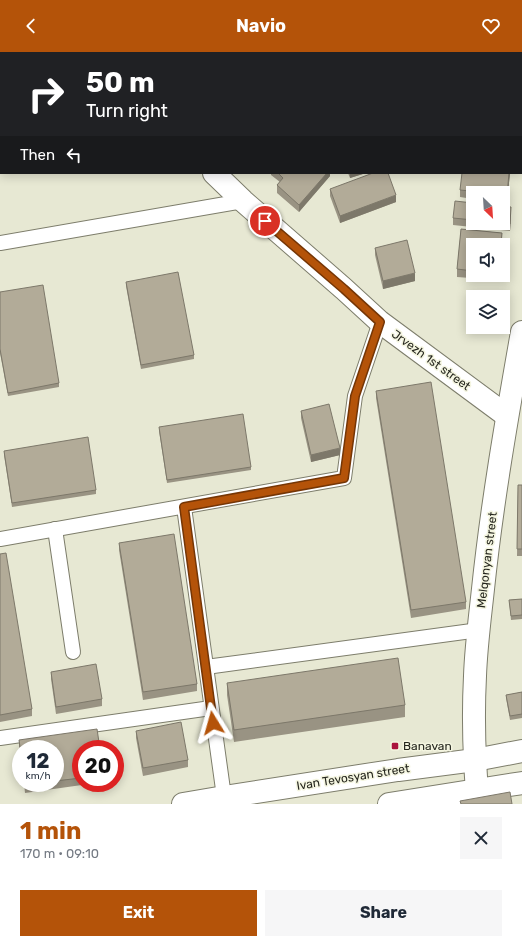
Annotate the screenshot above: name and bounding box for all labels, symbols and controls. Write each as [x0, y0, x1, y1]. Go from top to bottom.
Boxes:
icon: back [20, 15, 42, 37]
text: Navio [236, 15, 286, 37]
icon: heart [480, 15, 502, 37]
text: 50 m [86, 66, 155, 99]
icon: right [20, 68, 72, 120]
text: Turn right [86, 100, 168, 122]
icon: left [63, 144, 85, 166]
text: Then [20, 146, 55, 164]
north arrow [466, 186, 510, 230]
map controls [466, 186, 510, 334]
pin [248, 204, 282, 238]
icon: arrive [254, 210, 276, 232]
button: sound [466, 238, 510, 282]
button: layers [466, 290, 510, 334]
street label: Jrvezh 1st street [389, 327, 473, 393]
street label: Melqonyan street [474, 511, 500, 609]
position arrow [192, 702, 234, 744]
place label: Banavan [403, 739, 452, 753]
speed limit sign: 20 [72, 740, 124, 792]
marker: Banavan [390, 741, 400, 751]
text: 12 [27, 749, 49, 773]
street label: Ivan Tevosyan street [295, 761, 411, 793]
text: km/h [26, 770, 50, 782]
text: 1 min [20, 817, 81, 845]
button: close [460, 817, 502, 859]
text: 170 m · 09:10 [20, 846, 99, 861]
button: Exit [20, 890, 257, 936]
button: Share [265, 890, 502, 936]

